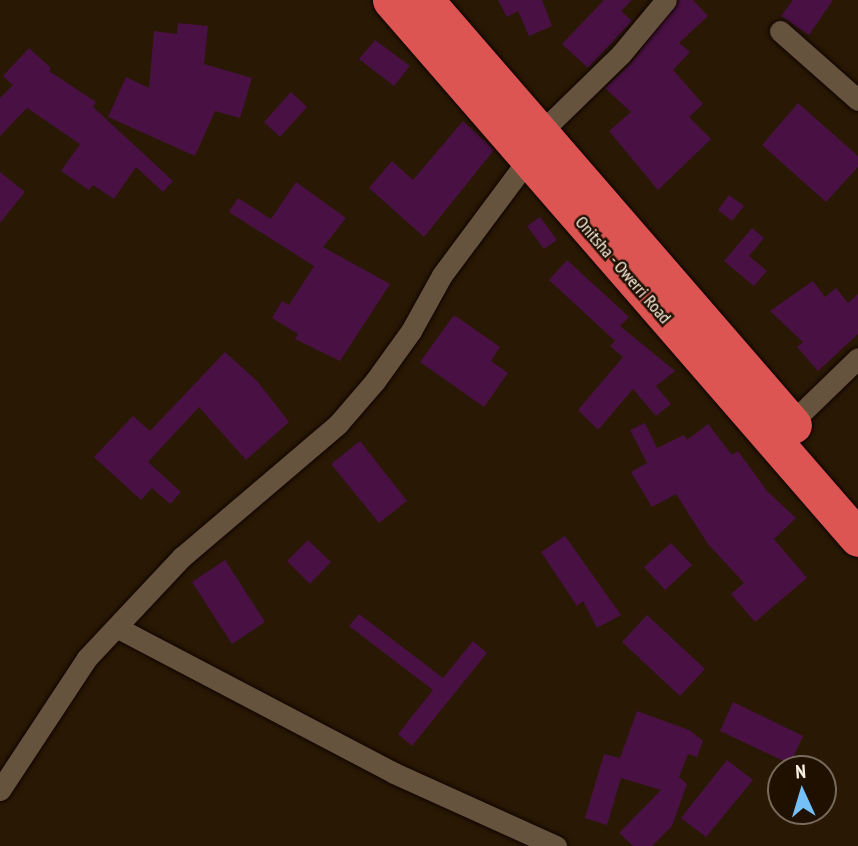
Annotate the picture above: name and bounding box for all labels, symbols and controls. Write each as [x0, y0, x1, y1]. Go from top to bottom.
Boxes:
street label: Onitsha - Owerri Road [570, 211, 676, 329]
north arrow [767, 755, 837, 825]
text: N [795, 759, 807, 783]

